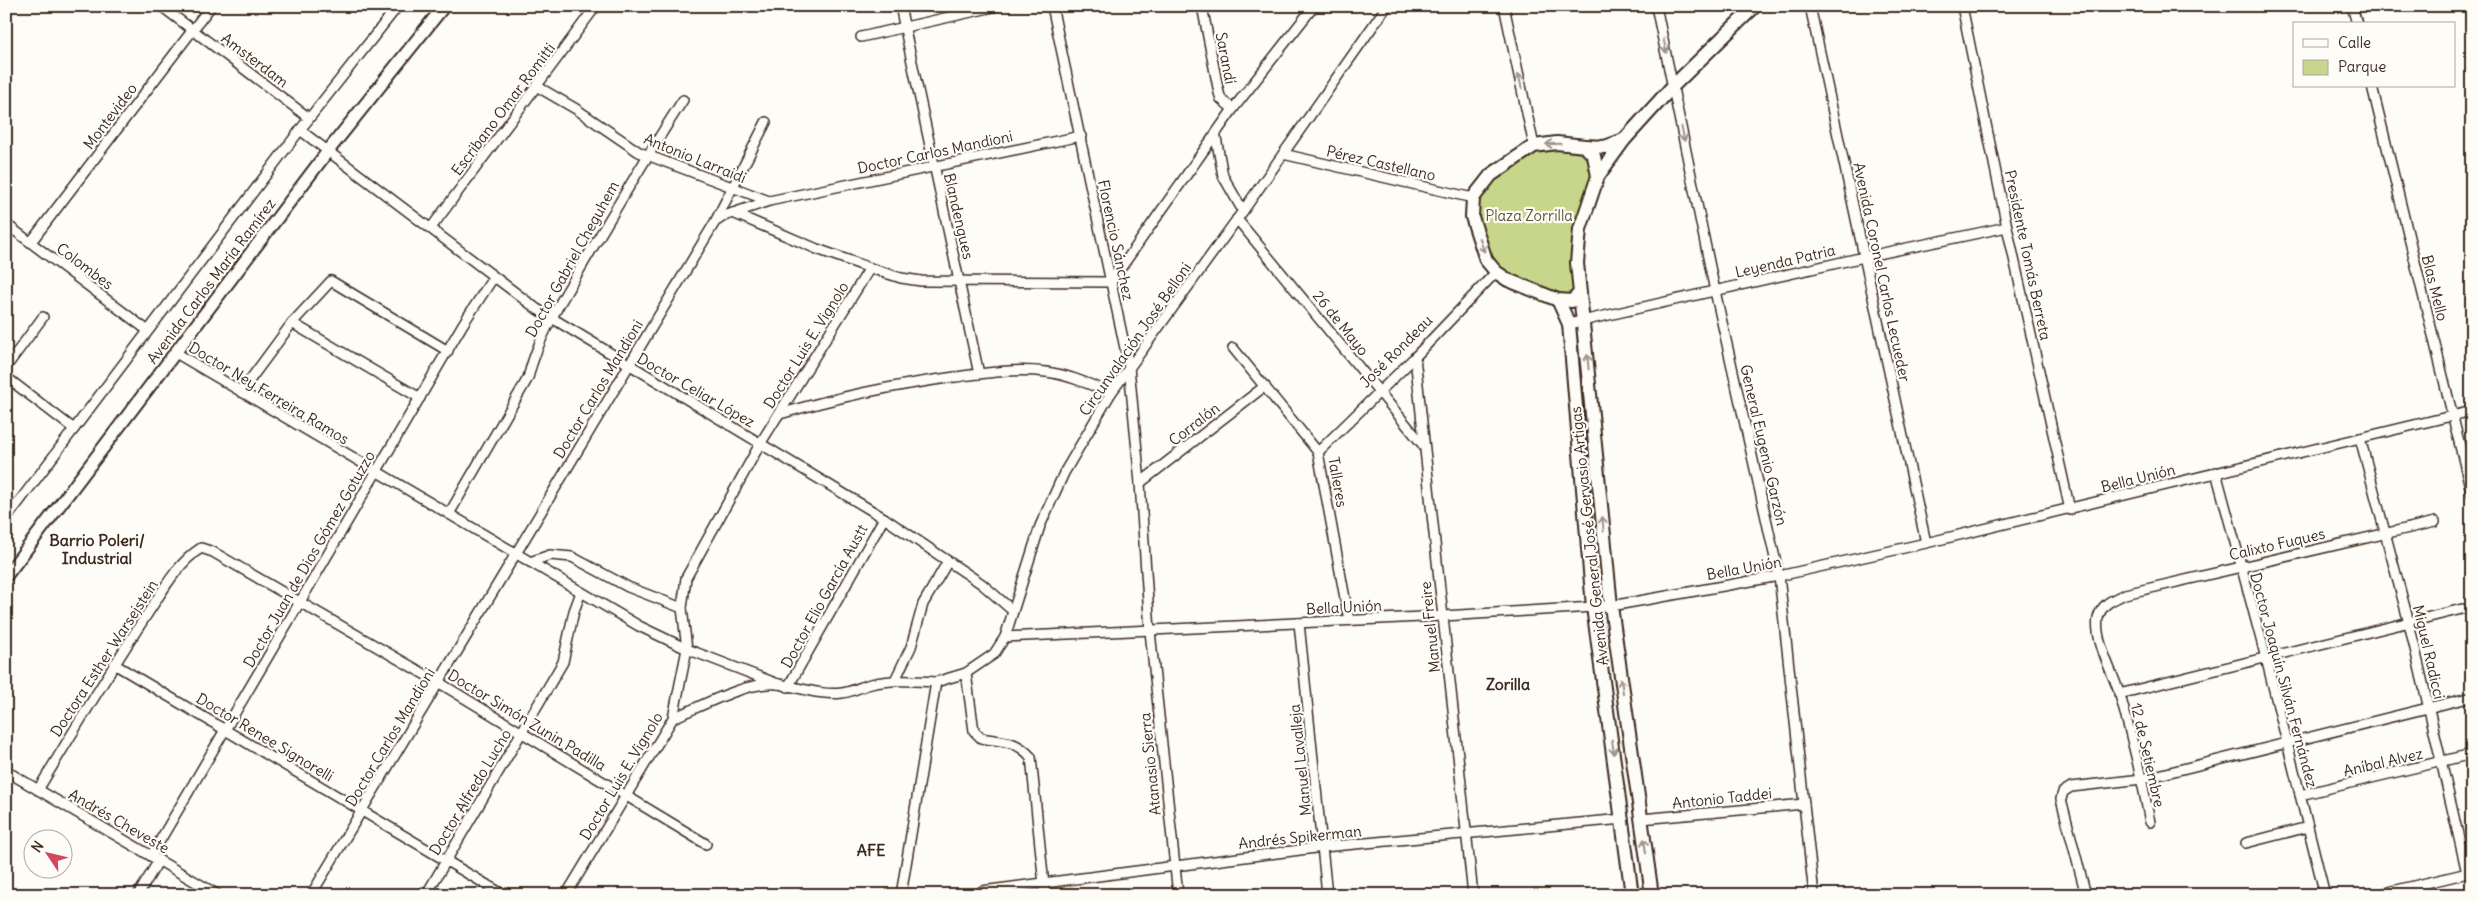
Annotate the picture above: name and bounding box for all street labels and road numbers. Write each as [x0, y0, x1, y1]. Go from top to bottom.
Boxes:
street label: Amsterdam [218, 29, 292, 91]
street label: Sarandí [1212, 31, 1240, 85]
street label: Escribano Omar Romitti [447, 39, 559, 179]
street label: Montevideo [79, 79, 141, 153]
street label: Doctor Carlos Mandioni [856, 126, 1014, 178]
street label: Antonio Larraidi [641, 129, 749, 187]
street label: Pérez Castellano [1325, 141, 1437, 185]
street label: Avenida Coronel Carlos Lecueder [1849, 161, 1915, 383]
street label: Presidente Tomás Berreta [2001, 168, 2055, 342]
street label: Blandengues [940, 171, 978, 261]
street label: Doctor Gabriel Cheguhem [521, 178, 623, 340]
street label: Florencio Sánchez [1094, 178, 1138, 302]
street label: Avenida Carlos María Ramírez [143, 195, 279, 367]
street label: Colombes [53, 238, 117, 294]
street label: Leyenda Patria [1733, 240, 1837, 282]
street label: Blas Mello [2418, 253, 2452, 323]
street label: Circunvalación José Belloni [1075, 259, 1195, 419]
street label: Doctor Luis E. Vignolo [759, 278, 853, 412]
street label: 26 de Mayo [1309, 287, 1373, 359]
street label: José Rondeau [1356, 310, 1437, 391]
street label: Doctor Carlos Mandioni [549, 316, 647, 462]
street label: Doctor Ney Ferreira Ramos [185, 338, 353, 449]
street label: Doctor Celiar López [634, 349, 758, 431]
street label: General Eugenio Garzón [1736, 363, 1792, 528]
street label: Corralón [1165, 398, 1223, 450]
street label: Avenida General José Gervasio Artigas [1566, 405, 1612, 667]
street label: Doctor Juan de Dios Gómez Gotuzzo [239, 447, 379, 671]
street label: Talleres [1324, 455, 1352, 509]
street label: Bella Unión [2099, 460, 2177, 496]
street label: Doctor Elio García Austt [777, 521, 871, 671]
street label: Calixto Fuques [2227, 524, 2327, 564]
street label: Bella Unión [1705, 552, 1783, 584]
street label: Doctor Joaquín Silván Fernández [2246, 570, 2322, 790]
street label: Doctora Esther Warsejstein [46, 576, 162, 740]
street label: Manuel Freire [1416, 580, 1444, 674]
street label: Bella Unión [1306, 596, 1383, 618]
street label: Miguel Radicci [2409, 603, 2449, 701]
street label: Doctor Carlos Mandioni [341, 664, 439, 810]
street label: Doctor Simón Zunin Padilla [444, 665, 610, 775]
street label: Doctor Renee Signorelli [193, 689, 337, 785]
street label: 12 de Setiembre [2127, 701, 2169, 809]
street label: Manuel Lavalleja [1285, 703, 1315, 817]
street label: Doctor Luis E. Vignolo [575, 709, 667, 843]
street label: Atanasio Sierra [1135, 711, 1165, 816]
street label: Doctor Alfredo Lucho [425, 726, 515, 858]
street label: Aníbal Alvez [2341, 744, 2425, 780]
street label: Antonio Taddei [1671, 783, 1773, 813]
street label: Andrés Cheveste [65, 785, 173, 857]
street label: Andrés Spikerman [1238, 821, 1363, 853]

